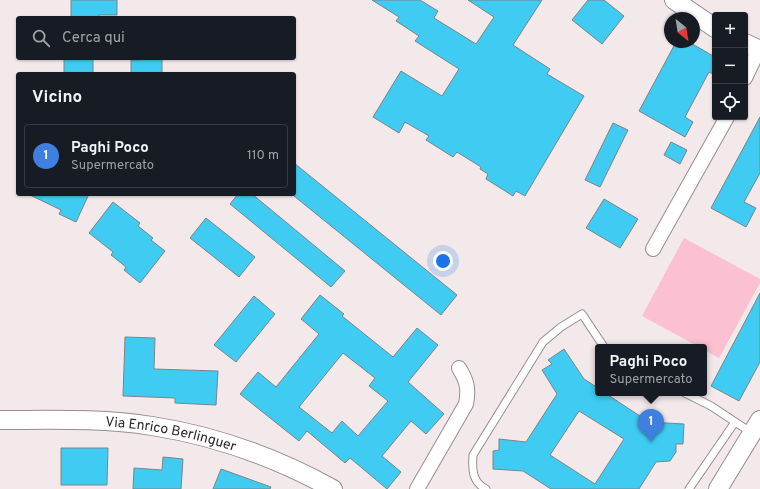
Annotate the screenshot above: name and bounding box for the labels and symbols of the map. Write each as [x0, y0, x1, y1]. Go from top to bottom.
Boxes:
north arrow [664, 12, 700, 48]
your location [433, 251, 453, 271]
pin: 1 [638, 409, 664, 442]
street label: Via Enrico Berlinguer [105, 414, 239, 456]

